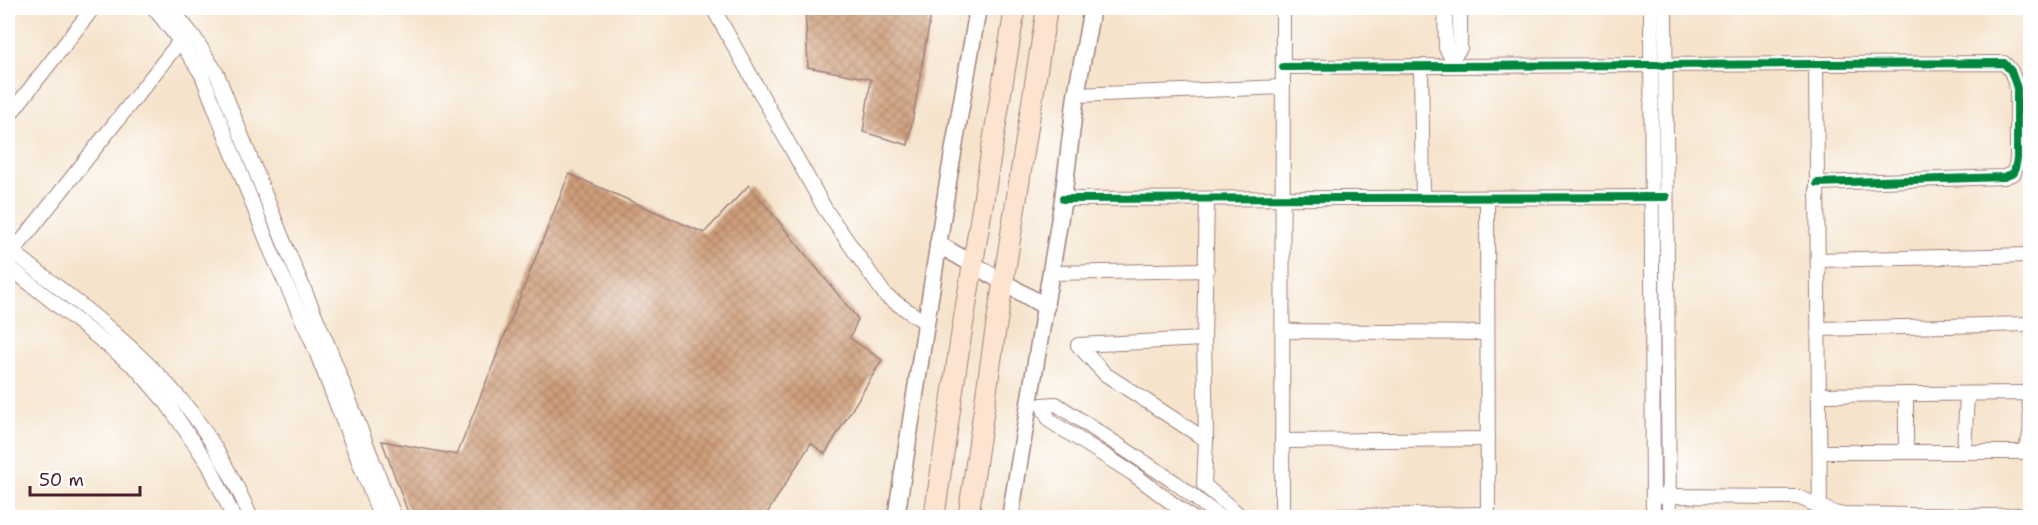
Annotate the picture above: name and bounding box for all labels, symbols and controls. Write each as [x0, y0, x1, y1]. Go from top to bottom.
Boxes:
scale bar [30, 459, 140, 497]
text: 50 m [39, 468, 84, 492]

